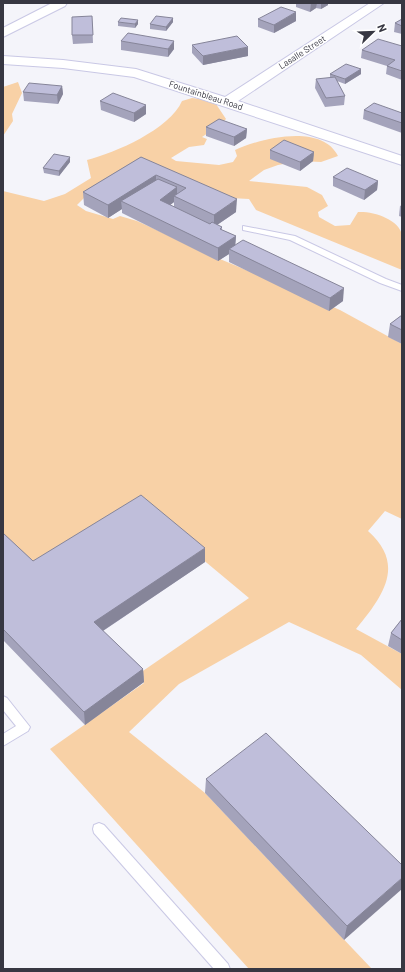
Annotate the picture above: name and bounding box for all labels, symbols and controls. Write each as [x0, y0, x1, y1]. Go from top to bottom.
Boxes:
north arrow [353, 12, 393, 52]
text: N [375, 22, 390, 34]
street label: Lasalle Street [276, 33, 328, 71]
street label: Fountainbleau Road [168, 78, 244, 112]

